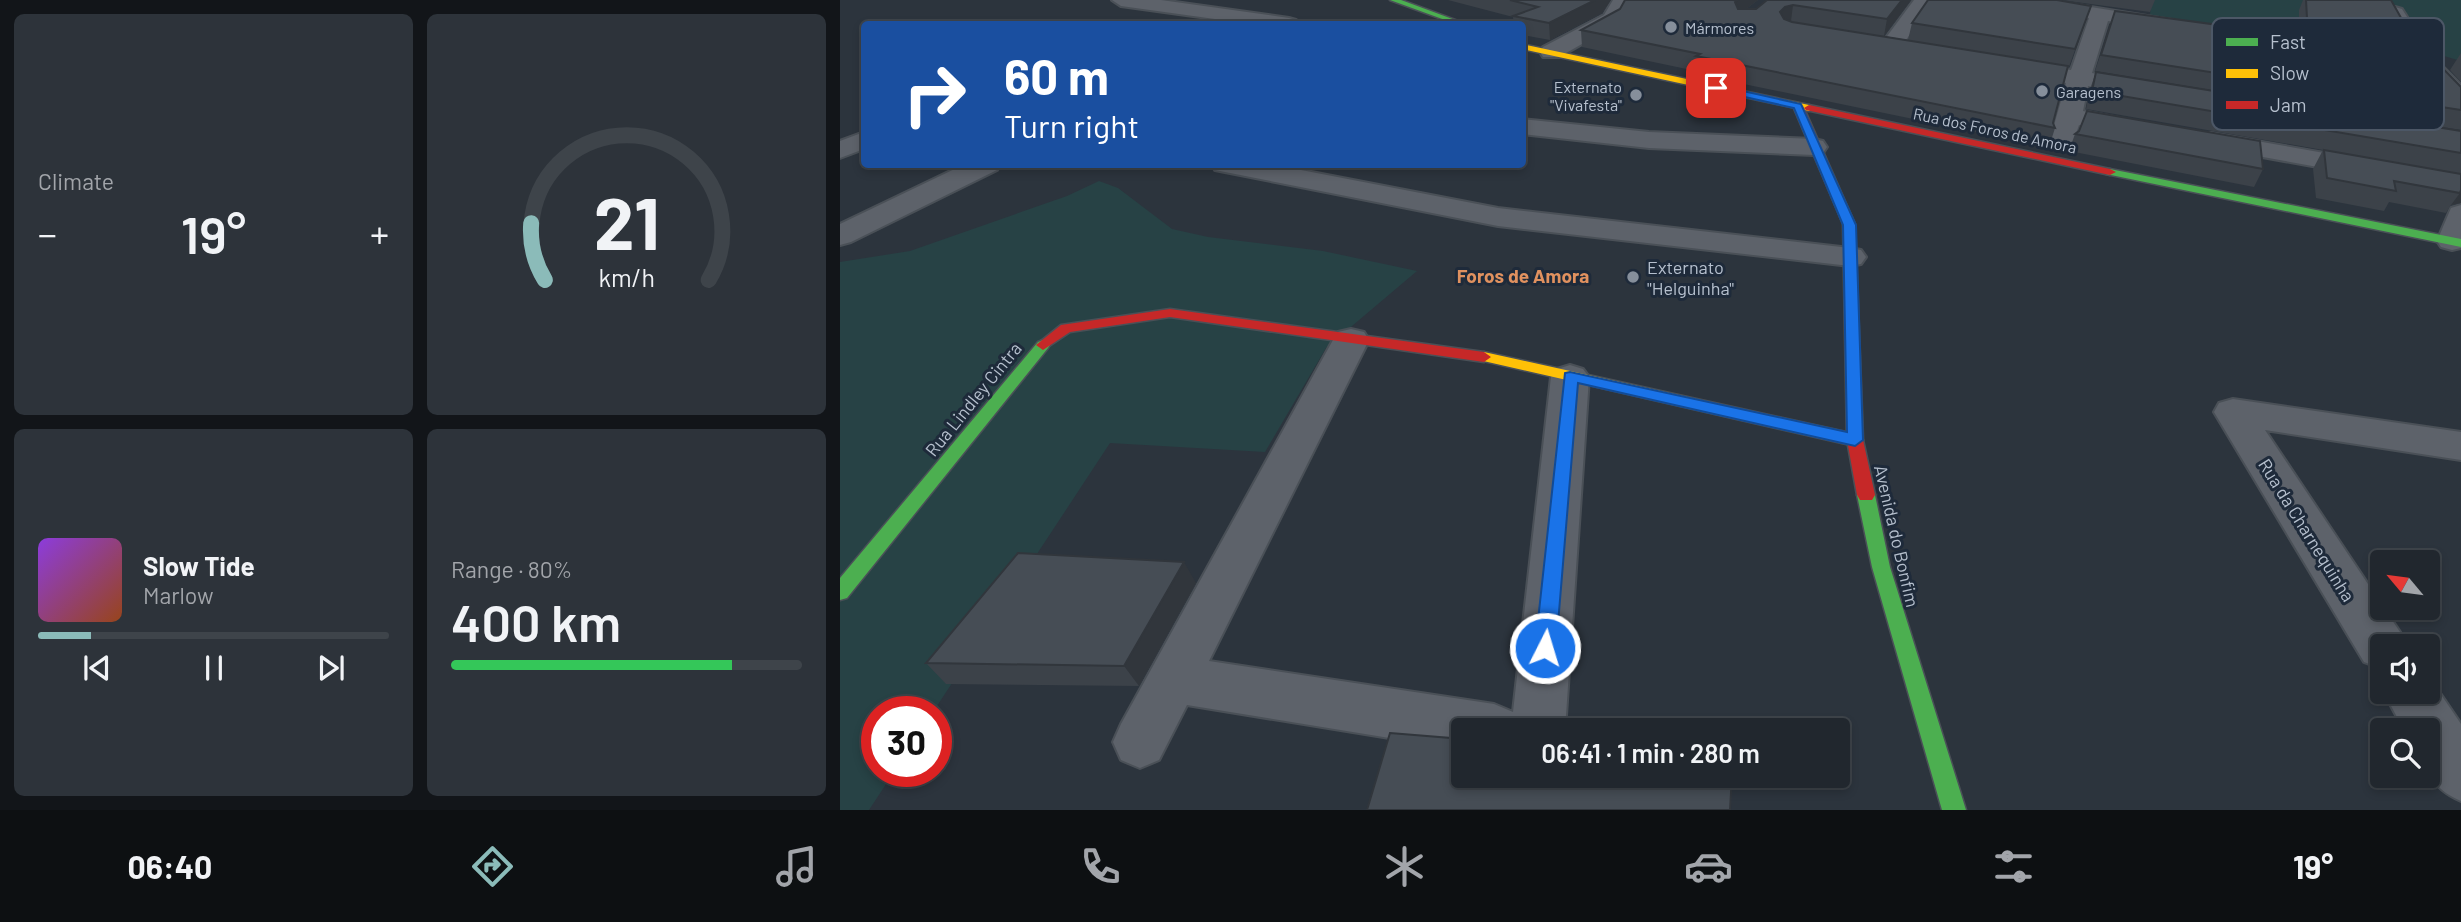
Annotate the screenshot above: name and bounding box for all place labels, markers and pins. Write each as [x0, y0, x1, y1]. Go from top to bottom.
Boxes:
place label: Mármores [1685, 18, 1754, 37]
marker: Mármores [1663, 19, 1679, 35]
pin [1686, 58, 1746, 118]
place label: Externato "Vivafesta" [1550, 77, 1622, 114]
place label: Garagens [2056, 82, 2121, 101]
marker: Garagens [2034, 83, 2050, 99]
marker: Externato "Vivafesta" [1628, 87, 1644, 103]
place label: Externato "Helguinha" [1647, 256, 1734, 299]
marker: Externato "Helguinha" [1625, 269, 1641, 285]

